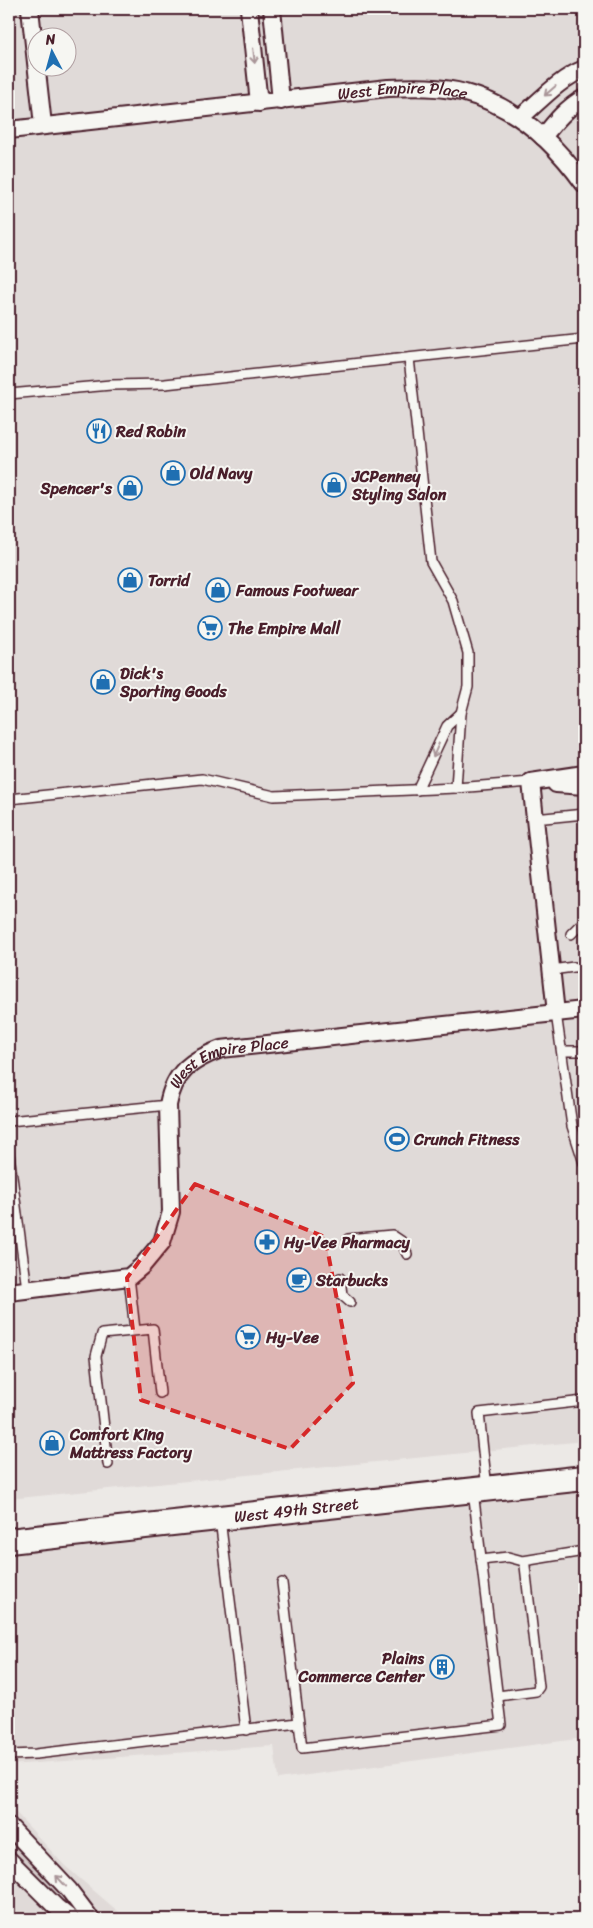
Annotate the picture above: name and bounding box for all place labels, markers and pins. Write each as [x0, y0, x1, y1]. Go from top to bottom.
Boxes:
place label: Red Robin [115, 417, 186, 446]
restaurant icon: Red Robin [86, 418, 112, 444]
place label: Old Navy [189, 459, 253, 488]
shop icon: Old Navy [160, 460, 186, 486]
place label: JCPenney Styling Salon [351, 462, 447, 509]
shop icon: JCPenney Styling Salon [321, 472, 347, 498]
place label: Spencer's [40, 474, 113, 503]
shop icon: Spencer's [117, 475, 143, 501]
place label: Torrid [148, 566, 191, 595]
shop icon: Torrid [117, 567, 143, 593]
place label: Famous Footwear [235, 576, 359, 605]
shop icon: Famous Footwear [205, 577, 231, 603]
place label: The Empire Mall [228, 614, 342, 643]
supermarket icon: The Empire Mall [197, 615, 223, 641]
place label: Dick's Sporting Goods [119, 659, 227, 706]
shop icon: Dick's Sporting Goods [90, 669, 116, 695]
place label: Crunch Fitness [413, 1125, 520, 1154]
sports icon: Crunch Fitness [384, 1126, 410, 1152]
place label: Hy-Vee Pharmacy [283, 1228, 411, 1257]
pharmacy icon: Hy-Vee Pharmacy [254, 1229, 280, 1255]
place label: Starbucks [315, 1266, 388, 1295]
cafe icon: Starbucks [286, 1267, 312, 1293]
place label: Hy-Vee [265, 1323, 320, 1352]
supermarket icon: Hy-Vee [235, 1324, 261, 1350]
place label: Comfort King Mattress Factory [69, 1420, 193, 1467]
shop icon: Comfort King Mattress Factory [39, 1430, 65, 1456]
place label: Plains Commerce Center [298, 1644, 425, 1691]
building icon: Plains Commerce Center [429, 1654, 455, 1680]

